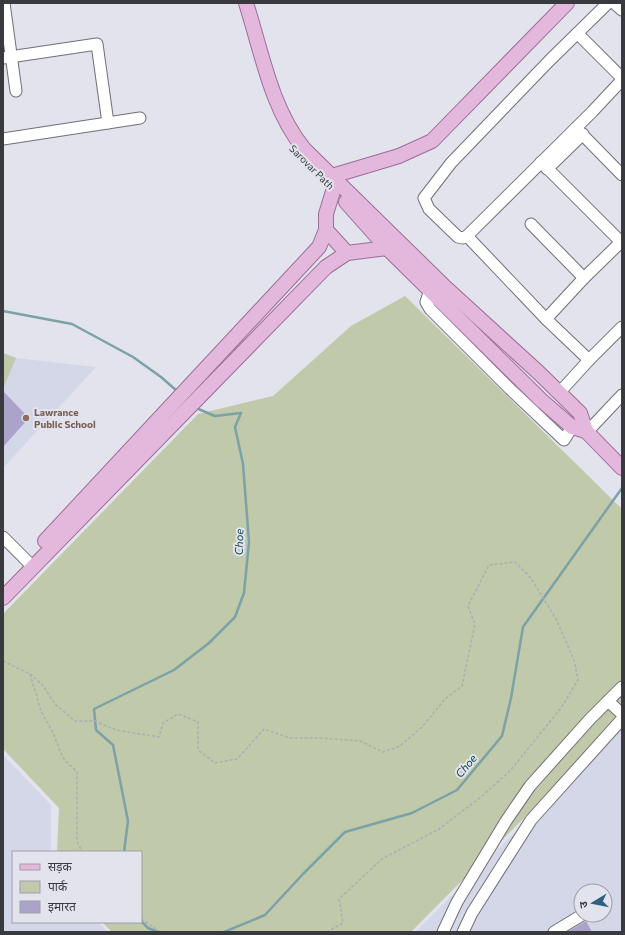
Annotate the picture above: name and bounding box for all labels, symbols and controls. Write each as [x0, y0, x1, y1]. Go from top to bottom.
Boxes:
street label: Sarovar Path [287, 142, 337, 192]
place label: Lawrance Public School [34, 406, 96, 430]
marker: Lawrance Public School [21, 413, 31, 423]
water label: Choe [232, 529, 245, 555]
water label: Choe [452, 751, 479, 780]
legend [12, 851, 142, 923]
text: सड़क [48, 859, 73, 874]
text: पार्क [48, 879, 68, 893]
north arrow [573, 883, 613, 923]
text: इमारत [48, 899, 77, 914]
text: उ [576, 900, 590, 909]

